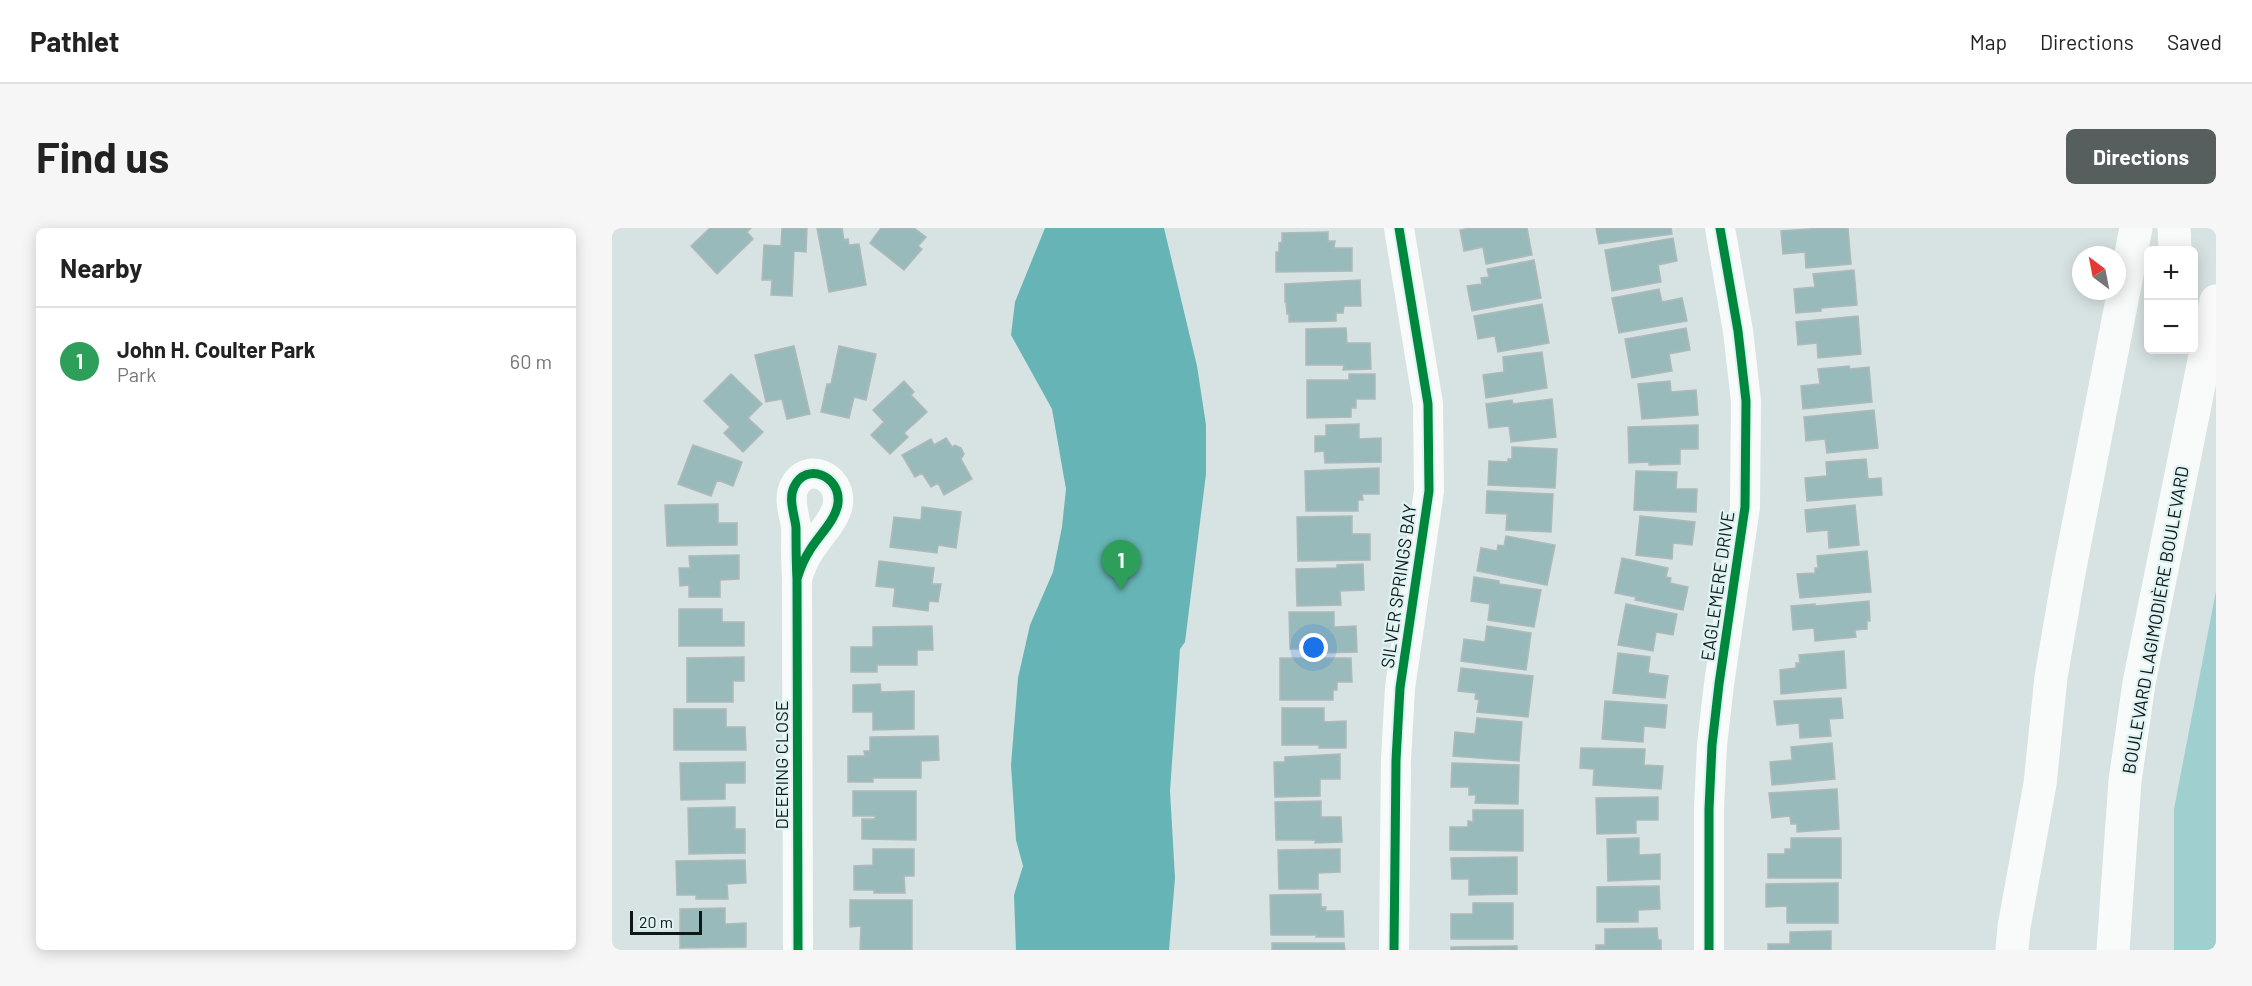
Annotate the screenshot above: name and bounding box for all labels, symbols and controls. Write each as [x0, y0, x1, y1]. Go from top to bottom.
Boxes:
text: Pathlet [30, 24, 119, 58]
text: Map [1970, 29, 2007, 54]
text: Directions [2040, 29, 2134, 54]
text: Saved [2167, 29, 2222, 54]
button: Directions [2066, 129, 2216, 184]
text: Find us [36, 131, 169, 181]
north arrow [2072, 246, 2126, 300]
map controls [2144, 246, 2198, 354]
button: + [2144, 246, 2198, 300]
text: Nearby [60, 252, 142, 283]
button: − [2144, 300, 2198, 354]
text: John H. Coulter Park [117, 336, 315, 362]
text: 1 [76, 349, 83, 373]
text: 60 m [510, 349, 552, 373]
text: Park [117, 362, 156, 386]
street label: BOULEVARD LAGIMODIÈRE BOULEVARD [2117, 464, 2193, 776]
street label: SILVER SPRINGS BAY [1376, 502, 1420, 670]
street label: EAGLEMERE DRIVE [1696, 510, 1738, 662]
pin: 1 [1102, 540, 1140, 590]
your location [1299, 633, 1328, 662]
street label: DEERING CLOSE [770, 700, 792, 830]
scale bar [630, 908, 702, 936]
text: 20 m [639, 912, 673, 931]

